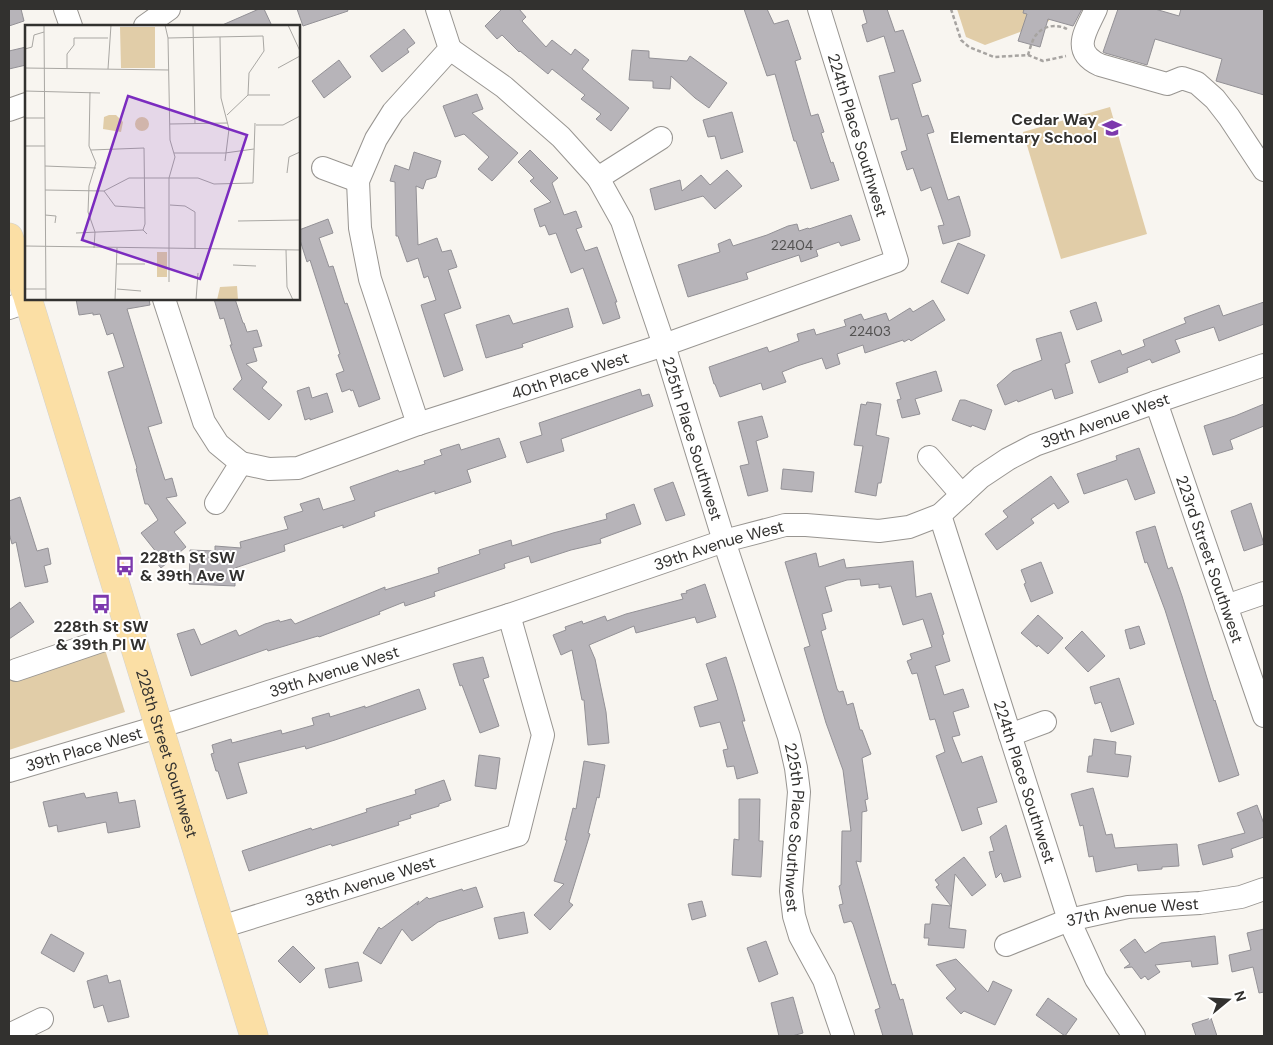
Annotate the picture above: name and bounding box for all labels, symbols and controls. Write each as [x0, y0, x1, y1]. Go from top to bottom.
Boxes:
inset map [25, 25, 300, 300]
street label: 224th Place Southwest [823, 51, 892, 220]
place label: Cedar Way Elementary School [950, 109, 1097, 148]
school or university icon: Cedar Way Elementary School [1101, 117, 1123, 139]
house number: 22404 [771, 236, 814, 254]
house number: 22403 [849, 322, 891, 340]
street label: 40th Place West [509, 347, 631, 404]
street label: 225th Place Southwest [657, 354, 727, 523]
street label: 39th Avenue West [1038, 388, 1172, 453]
street label: 223rd Street Southwest [1171, 473, 1248, 646]
street label: 39th Avenue West [651, 516, 786, 575]
place label: 228th St SW & 39th Ave W [140, 547, 245, 586]
bus stop icon: 228th St SW & 39th Ave W [114, 555, 136, 577]
bus stop icon: 228th St SW & 39th Pl W [90, 593, 112, 615]
place label: 228th St SW & 39th Pl W [53, 616, 149, 655]
street label: 39th Avenue West [267, 641, 402, 702]
street label: 228th Street Southwest [131, 666, 203, 840]
street label: 224th Place Southwest [989, 698, 1060, 866]
street label: 39th Place West [23, 722, 145, 777]
street label: 225th Place Southwest [780, 741, 809, 913]
street label: 38th Avenue West [302, 851, 438, 911]
street label: 37th Avenue West [1064, 893, 1199, 931]
north arrow [1203, 975, 1253, 1025]
text: N [1230, 988, 1251, 1004]

